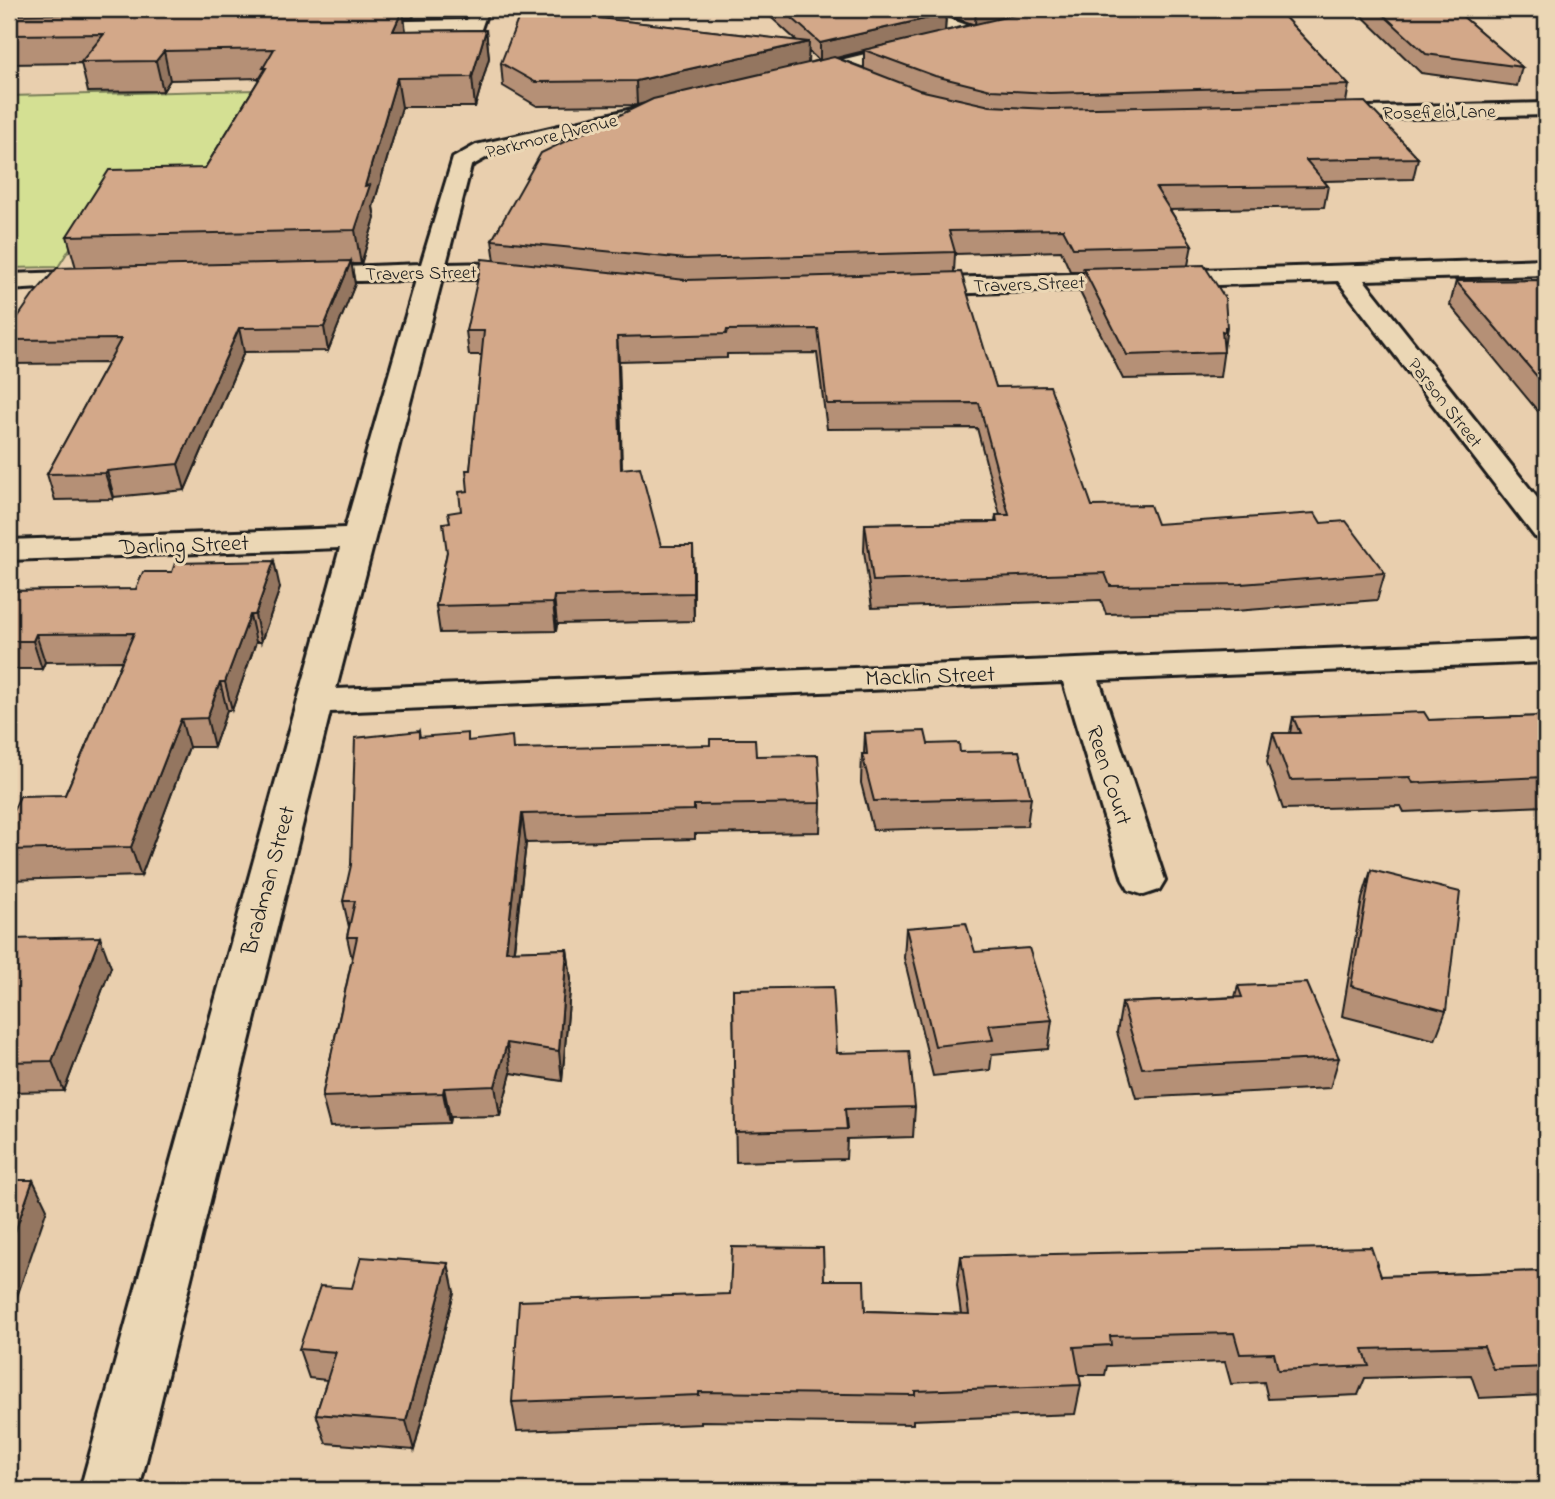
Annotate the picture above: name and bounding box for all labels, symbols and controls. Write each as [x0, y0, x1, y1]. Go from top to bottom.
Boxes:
street label: Rosefield Lane [1382, 99, 1496, 128]
street label: Parkmore Avenue [483, 108, 621, 167]
street label: Travers Street [365, 260, 478, 289]
street label: Travers Street [973, 270, 1086, 301]
street label: Parson Street [1400, 353, 1488, 455]
street label: Darling Street [118, 528, 250, 566]
street label: Macklin Street [865, 659, 996, 696]
street label: Reen Court [1076, 722, 1139, 830]
street label: Bradman Street [233, 802, 305, 960]

